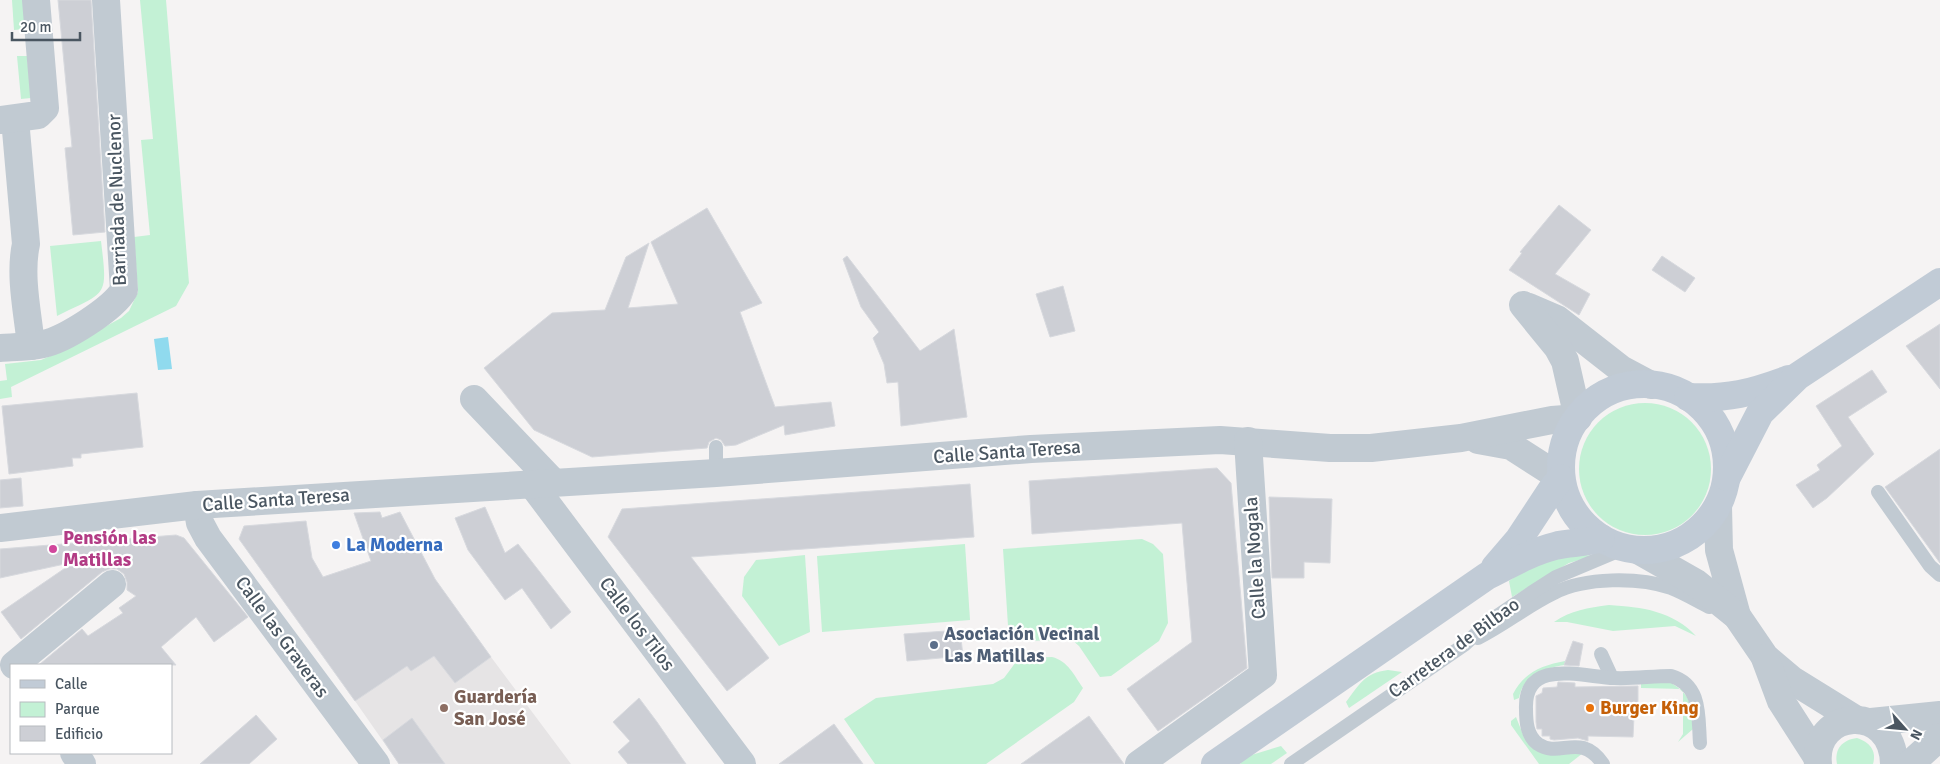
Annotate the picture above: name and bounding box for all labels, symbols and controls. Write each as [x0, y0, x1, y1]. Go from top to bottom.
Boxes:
scale bar [12, 10, 80, 42]
text: 20 m [20, 18, 51, 36]
street label: Barriada de Nuclenor [102, 114, 132, 286]
street label: Calle Santa Teresa [932, 435, 1082, 469]
street label: Calle Santa Teresa [201, 483, 351, 517]
street label: Calle la Nogala [1239, 496, 1271, 620]
place label: Pensión las Matillas [63, 526, 156, 572]
place label: La Moderna [346, 533, 443, 557]
marker: La Moderna [330, 539, 342, 551]
marker: Pensión las Matillas [47, 543, 59, 555]
street label: Calle las Graveras [230, 572, 334, 702]
street label: Calle los Tilos [594, 572, 680, 676]
street label: Carretera de Bilbao [1384, 592, 1524, 704]
place label: Asociación Vecinal Las Matillas [944, 622, 1099, 668]
marker: Asociación Vecinal Las Matillas [928, 639, 940, 651]
legend [10, 664, 172, 754]
text: Calle [55, 675, 88, 693]
place label: Guardería San José [454, 685, 537, 731]
place label: Burger King [1600, 696, 1699, 720]
text: Parque [55, 700, 100, 718]
marker: Guardería San José [438, 702, 450, 714]
marker: Burger King [1584, 702, 1596, 714]
north arrow [1880, 704, 1930, 754]
text: Edificio [55, 725, 103, 743]
text: N [1906, 726, 1926, 743]

